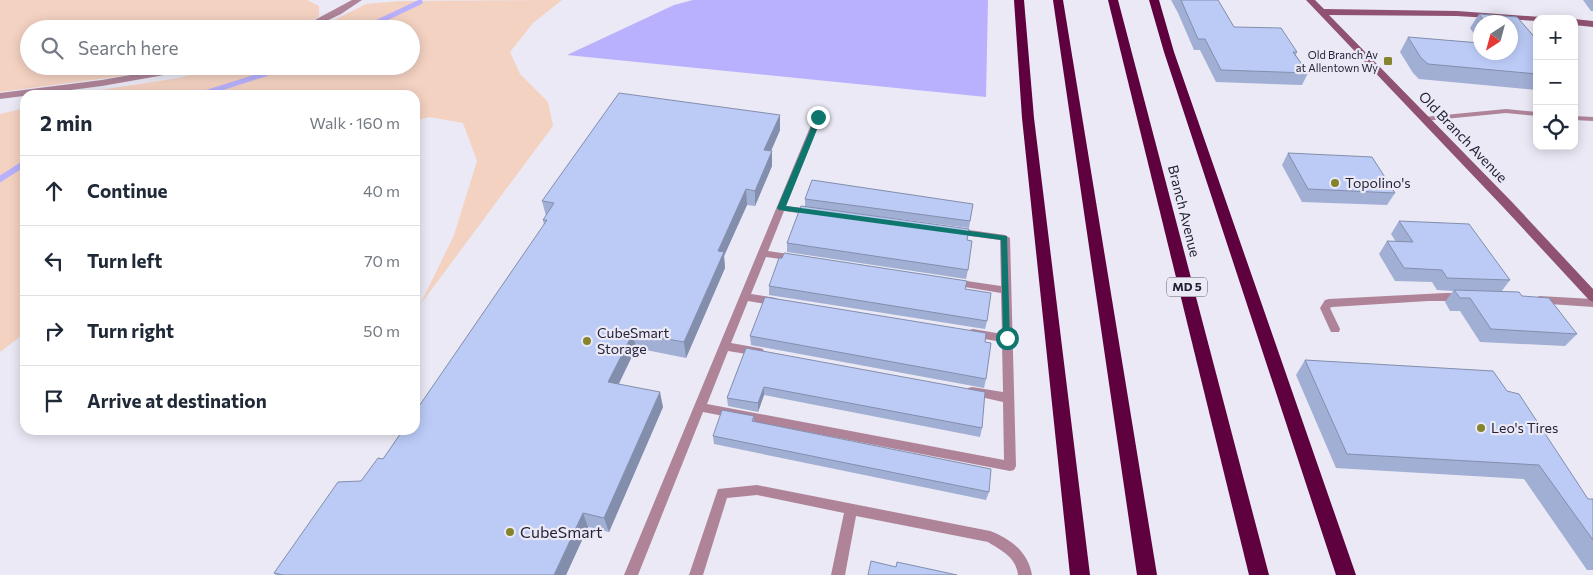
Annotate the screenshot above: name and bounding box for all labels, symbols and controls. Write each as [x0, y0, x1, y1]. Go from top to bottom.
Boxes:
north arrow [1473, 15, 1518, 60]
map controls [1533, 15, 1578, 150]
button: + [1533, 15, 1578, 60]
search box [20, 20, 420, 75]
icon: search [38, 34, 66, 62]
text: Search here [78, 36, 178, 59]
place label: Old Branch Av at Allentown Wy [1296, 48, 1378, 74]
marker: Old Branch Av at Allentown Wy [1382, 55, 1394, 67]
button: − [1533, 60, 1578, 105]
street label: Old Branch Avenue [1416, 88, 1511, 186]
button: locate [1533, 105, 1578, 150]
route end [807, 106, 830, 129]
text: 2 min [40, 110, 92, 135]
text: Walk · 160 m [310, 113, 400, 132]
street label: Branch Avenue [1165, 163, 1204, 259]
place label: Topolino's [1345, 174, 1411, 191]
icon: ahead [40, 177, 68, 205]
marker: Topolino's [1329, 177, 1341, 189]
text: Continue [87, 179, 167, 202]
text: 40 m [363, 181, 400, 200]
icon: left [40, 247, 68, 275]
text: Turn left [87, 249, 162, 272]
text: 70 m [364, 251, 400, 270]
road number: MD 5 [1167, 278, 1207, 296]
icon: right [40, 317, 68, 345]
text: Turn right [87, 319, 174, 342]
text: 50 m [363, 321, 400, 340]
place label: CubeSmart Storage [597, 324, 669, 357]
route start [996, 327, 1019, 350]
marker: CubeSmart Storage [581, 335, 593, 347]
icon: arrive [40, 387, 68, 415]
text: Arrive at destination [87, 389, 267, 412]
place label: Leo's Tires [1491, 419, 1558, 436]
marker: Leo's Tires [1475, 422, 1487, 434]
place label: CubeSmart [520, 522, 603, 541]
marker: CubeSmart [504, 526, 516, 538]

